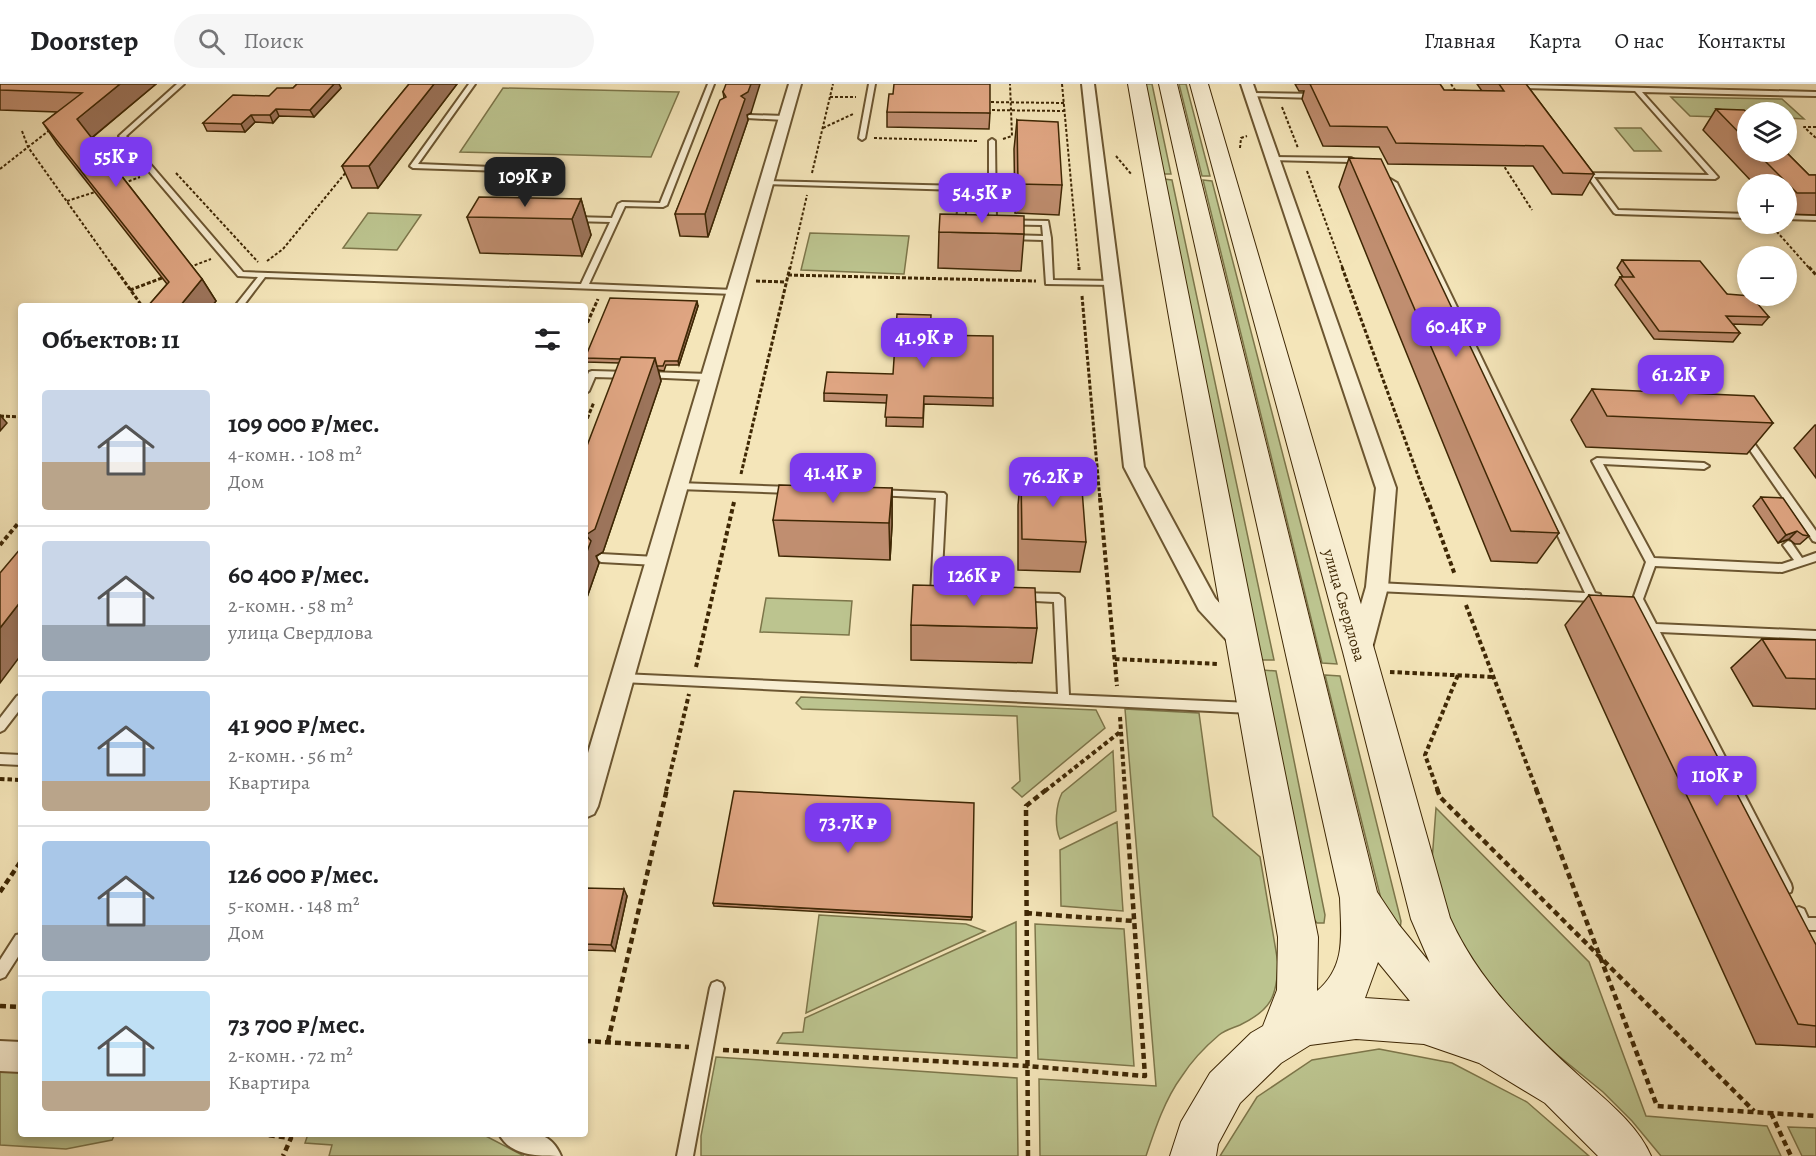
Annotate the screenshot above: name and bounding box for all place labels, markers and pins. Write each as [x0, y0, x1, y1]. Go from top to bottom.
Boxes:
pin: 55K ₽ [74, 137, 158, 188]
pin: 109K ₽ [476, 157, 574, 208]
pin: 54.5K ₽ [927, 173, 1037, 224]
pin: 60.4K ₽ [1401, 307, 1511, 358]
pin: 41.9K ₽ [869, 318, 979, 369]
pin: 61.2K ₽ [1626, 355, 1736, 406]
pin: 41.4K ₽ [778, 453, 888, 504]
pin: 76.2K ₽ [998, 457, 1108, 508]
pin: 126K ₽ [925, 556, 1023, 607]
pin: 110K ₽ [1668, 756, 1766, 807]
pin: 73.7K ₽ [793, 803, 903, 854]

